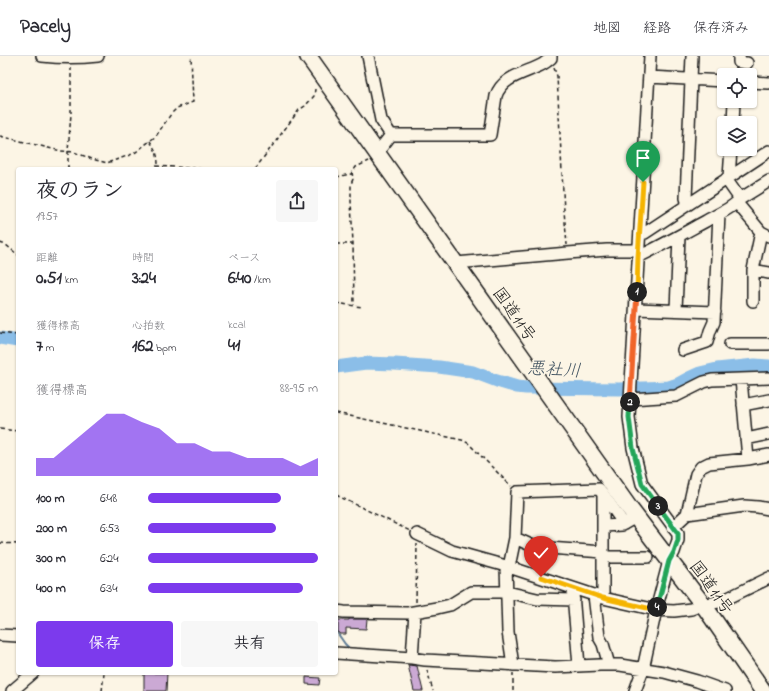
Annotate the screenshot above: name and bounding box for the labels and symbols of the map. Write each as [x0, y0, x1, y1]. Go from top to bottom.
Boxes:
pin [626, 141, 660, 182]
street label: 国道11号 [486, 282, 542, 347]
pin: 1 [627, 282, 647, 302]
water label: 悪社川 [526, 357, 582, 385]
pin: 2 [620, 392, 640, 412]
pin: 3 [648, 496, 668, 516]
pin [524, 536, 558, 577]
street label: 国道11号 [683, 556, 739, 620]
pin: 4 [647, 597, 667, 617]

